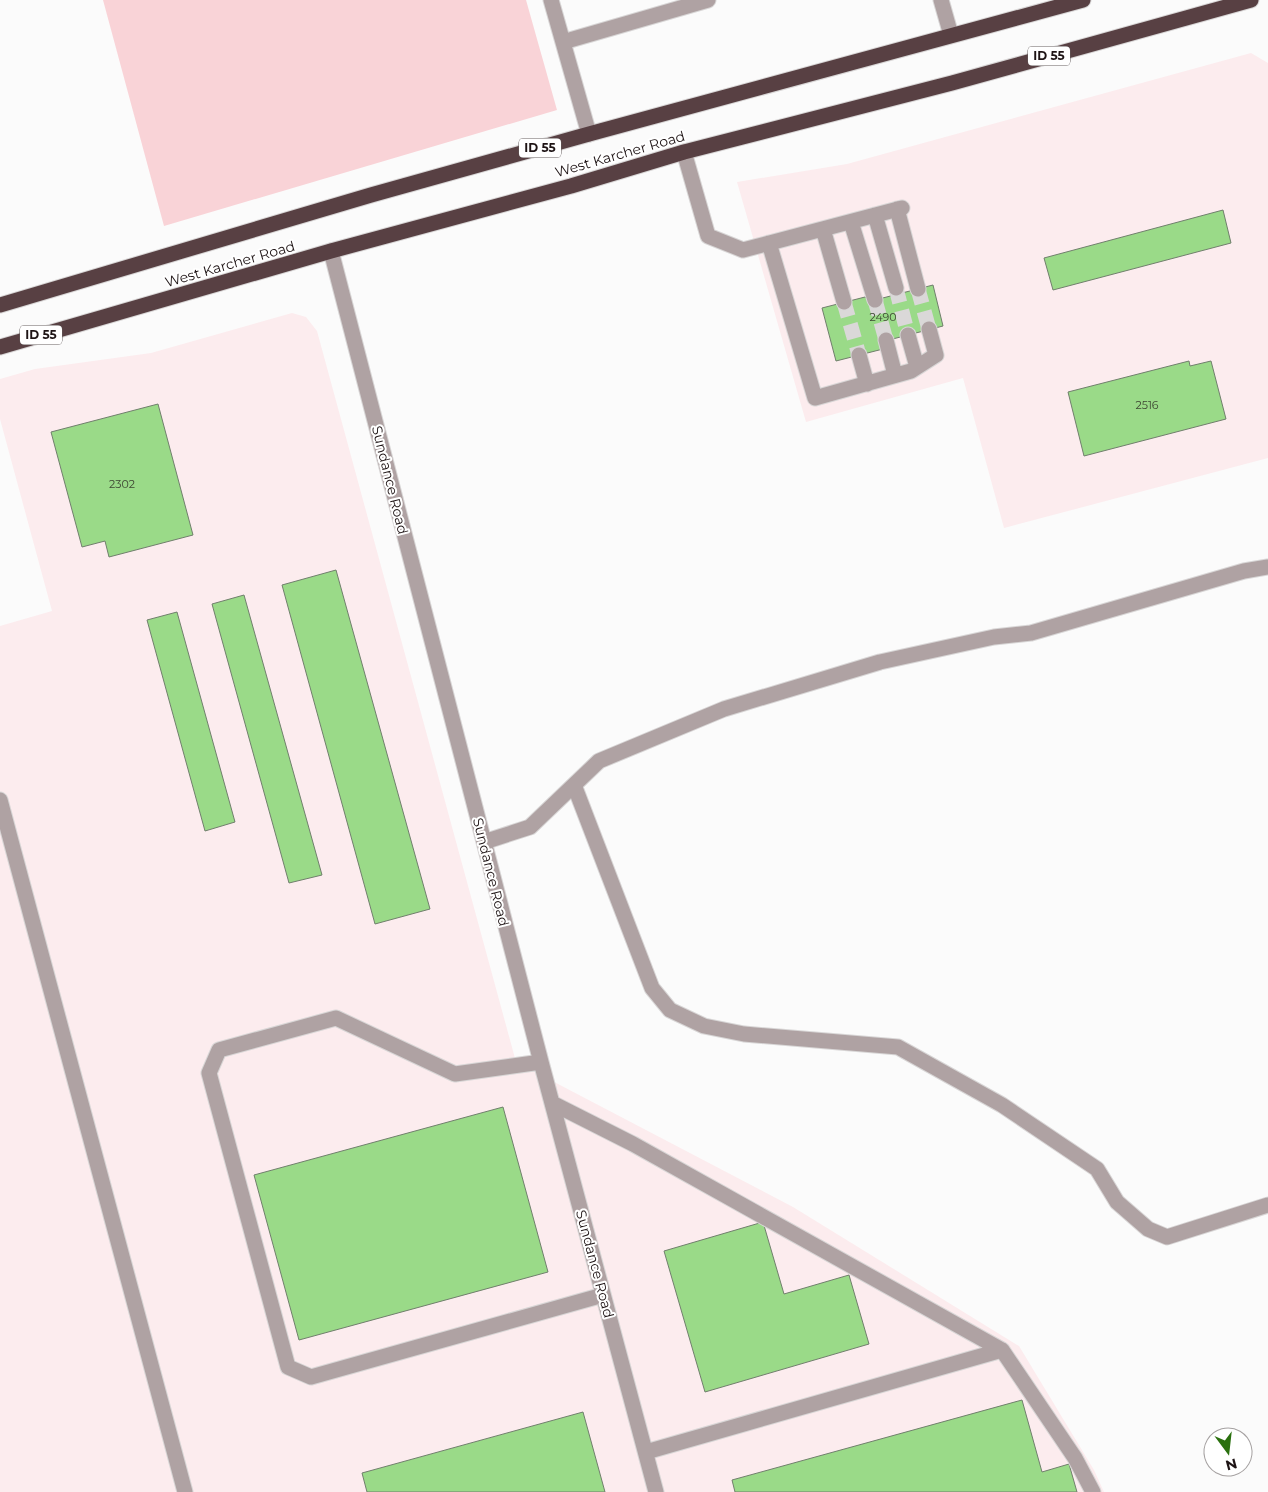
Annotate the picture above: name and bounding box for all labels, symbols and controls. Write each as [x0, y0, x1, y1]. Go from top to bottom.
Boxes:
road number: ID 55 [1028, 46, 1070, 66]
street label: West Karcher Road [553, 127, 687, 181]
road number: ID 55 [519, 138, 561, 158]
street label: West Karcher Road [163, 237, 297, 291]
house number: 2490 [869, 310, 897, 324]
road number: ID 55 [20, 326, 62, 344]
house number: 2516 [1135, 398, 1159, 412]
street label: Sundance Road [368, 424, 412, 536]
house number: 2302 [109, 477, 135, 491]
street label: Sundance Road [469, 816, 513, 928]
street label: Sundance Road [572, 1208, 618, 1320]
north arrow [1203, 1427, 1253, 1477]
text: N [1224, 1454, 1239, 1475]

